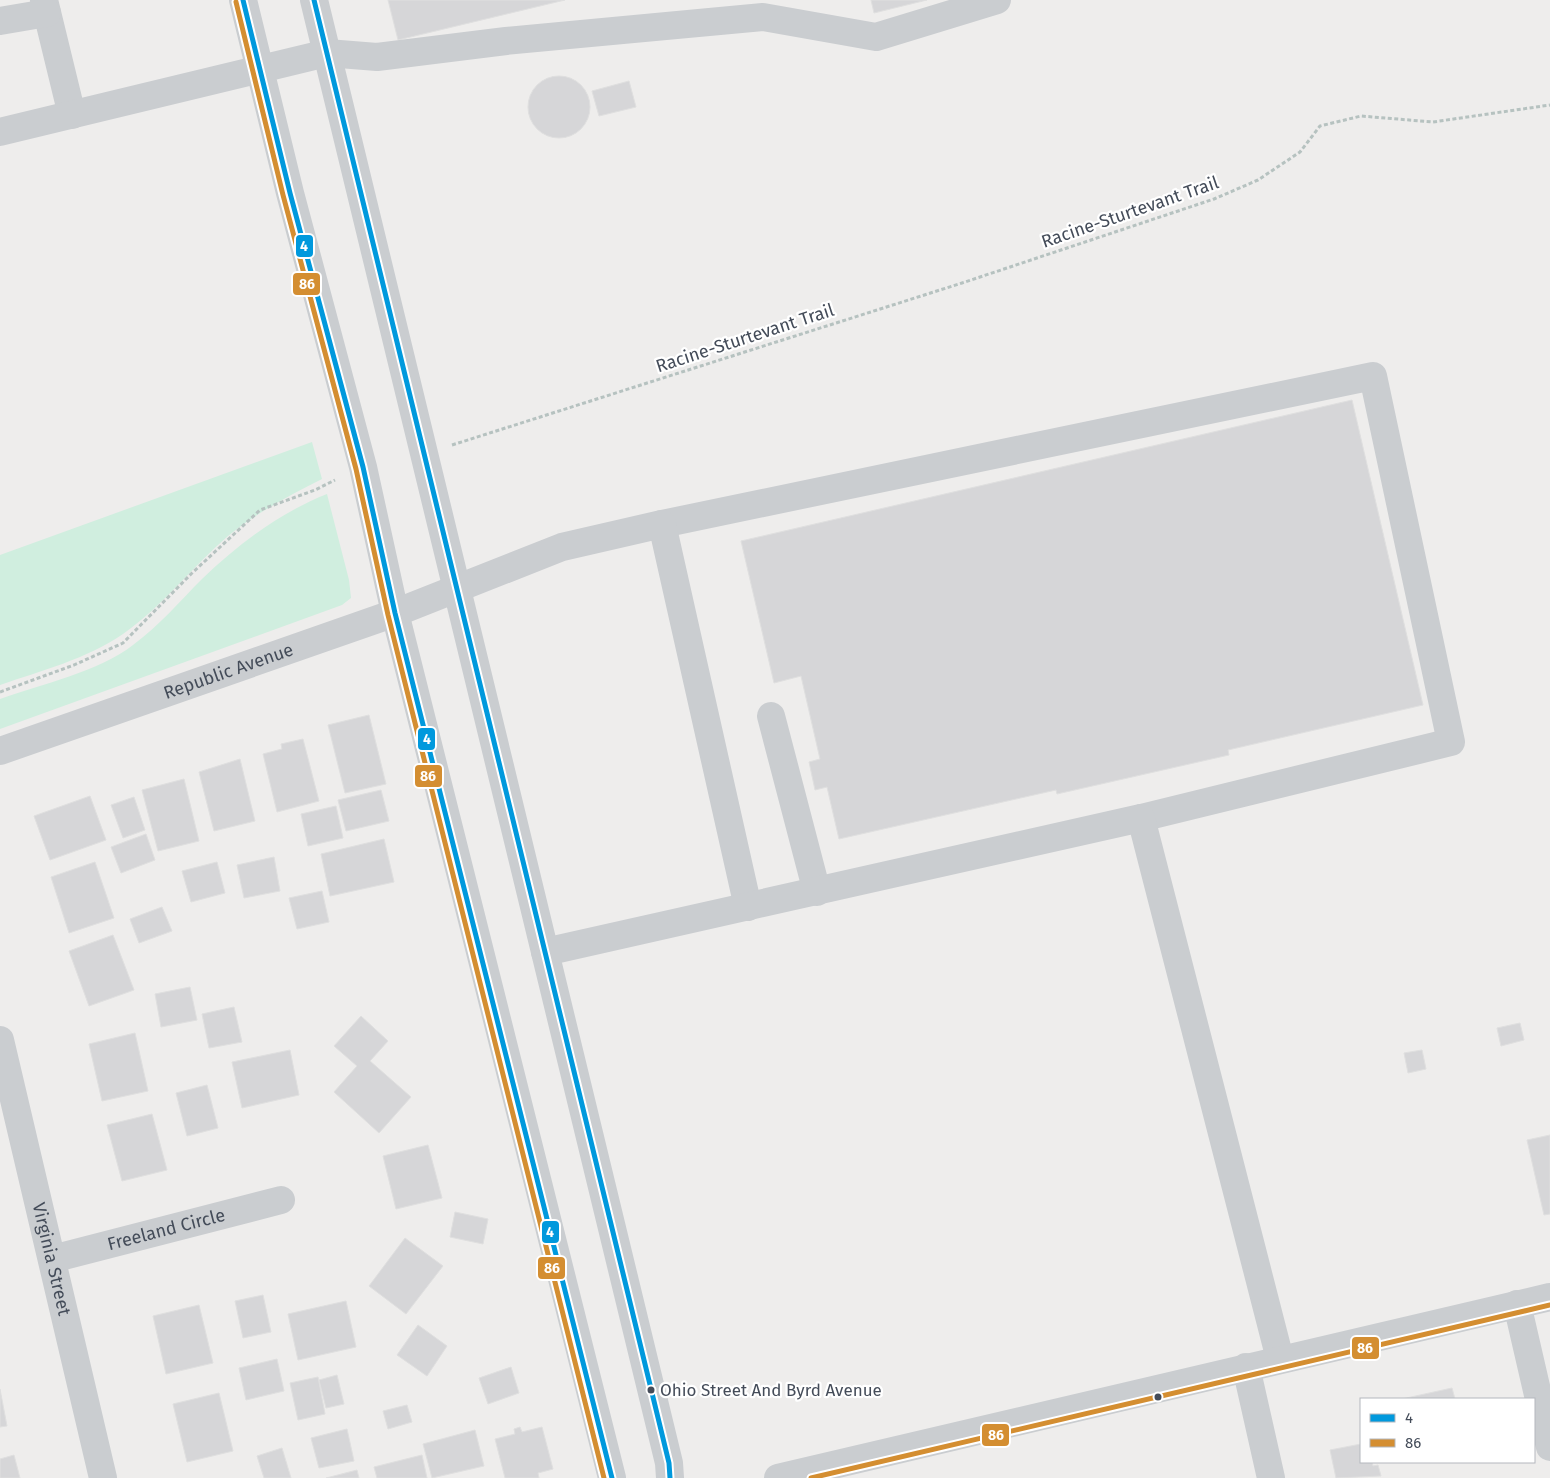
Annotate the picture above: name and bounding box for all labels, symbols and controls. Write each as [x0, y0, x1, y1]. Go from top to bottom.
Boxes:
street label: Racine-Sturtevant Trail [1038, 171, 1222, 253]
line badge: 4 [295, 234, 314, 258]
text: 4 [300, 238, 308, 255]
line badge: 86 [292, 272, 321, 296]
text: 86 [299, 276, 315, 293]
street label: Racine-Sturtevant Trail [653, 299, 837, 377]
street label: Republic Avenue [161, 638, 296, 704]
line badge: 4 [417, 727, 436, 751]
text: 4 [423, 731, 431, 748]
line badge: 86 [414, 764, 443, 788]
text: 86 [420, 768, 436, 785]
street label: Virginia Street [28, 1200, 76, 1318]
street label: Freeland Circle [105, 1204, 227, 1255]
line badge: 4 [541, 1220, 560, 1244]
text: 4 [546, 1224, 554, 1241]
line badge: 86 [537, 1256, 566, 1280]
text: 86 [544, 1260, 560, 1277]
line badge: 86 [1351, 1336, 1380, 1360]
text: 86 [1357, 1340, 1373, 1357]
place label: Ohio Street And Byrd Avenue [660, 1380, 882, 1401]
marker: Ohio Street And Byrd Avenue [646, 1385, 656, 1395]
unlabelled marker [1153, 1392, 1163, 1402]
legend [1360, 1398, 1535, 1463]
text: 4 [1405, 1409, 1413, 1427]
line badge: 86 [981, 1423, 1010, 1447]
text: 86 [988, 1427, 1004, 1444]
text: 86 [1405, 1434, 1421, 1452]

